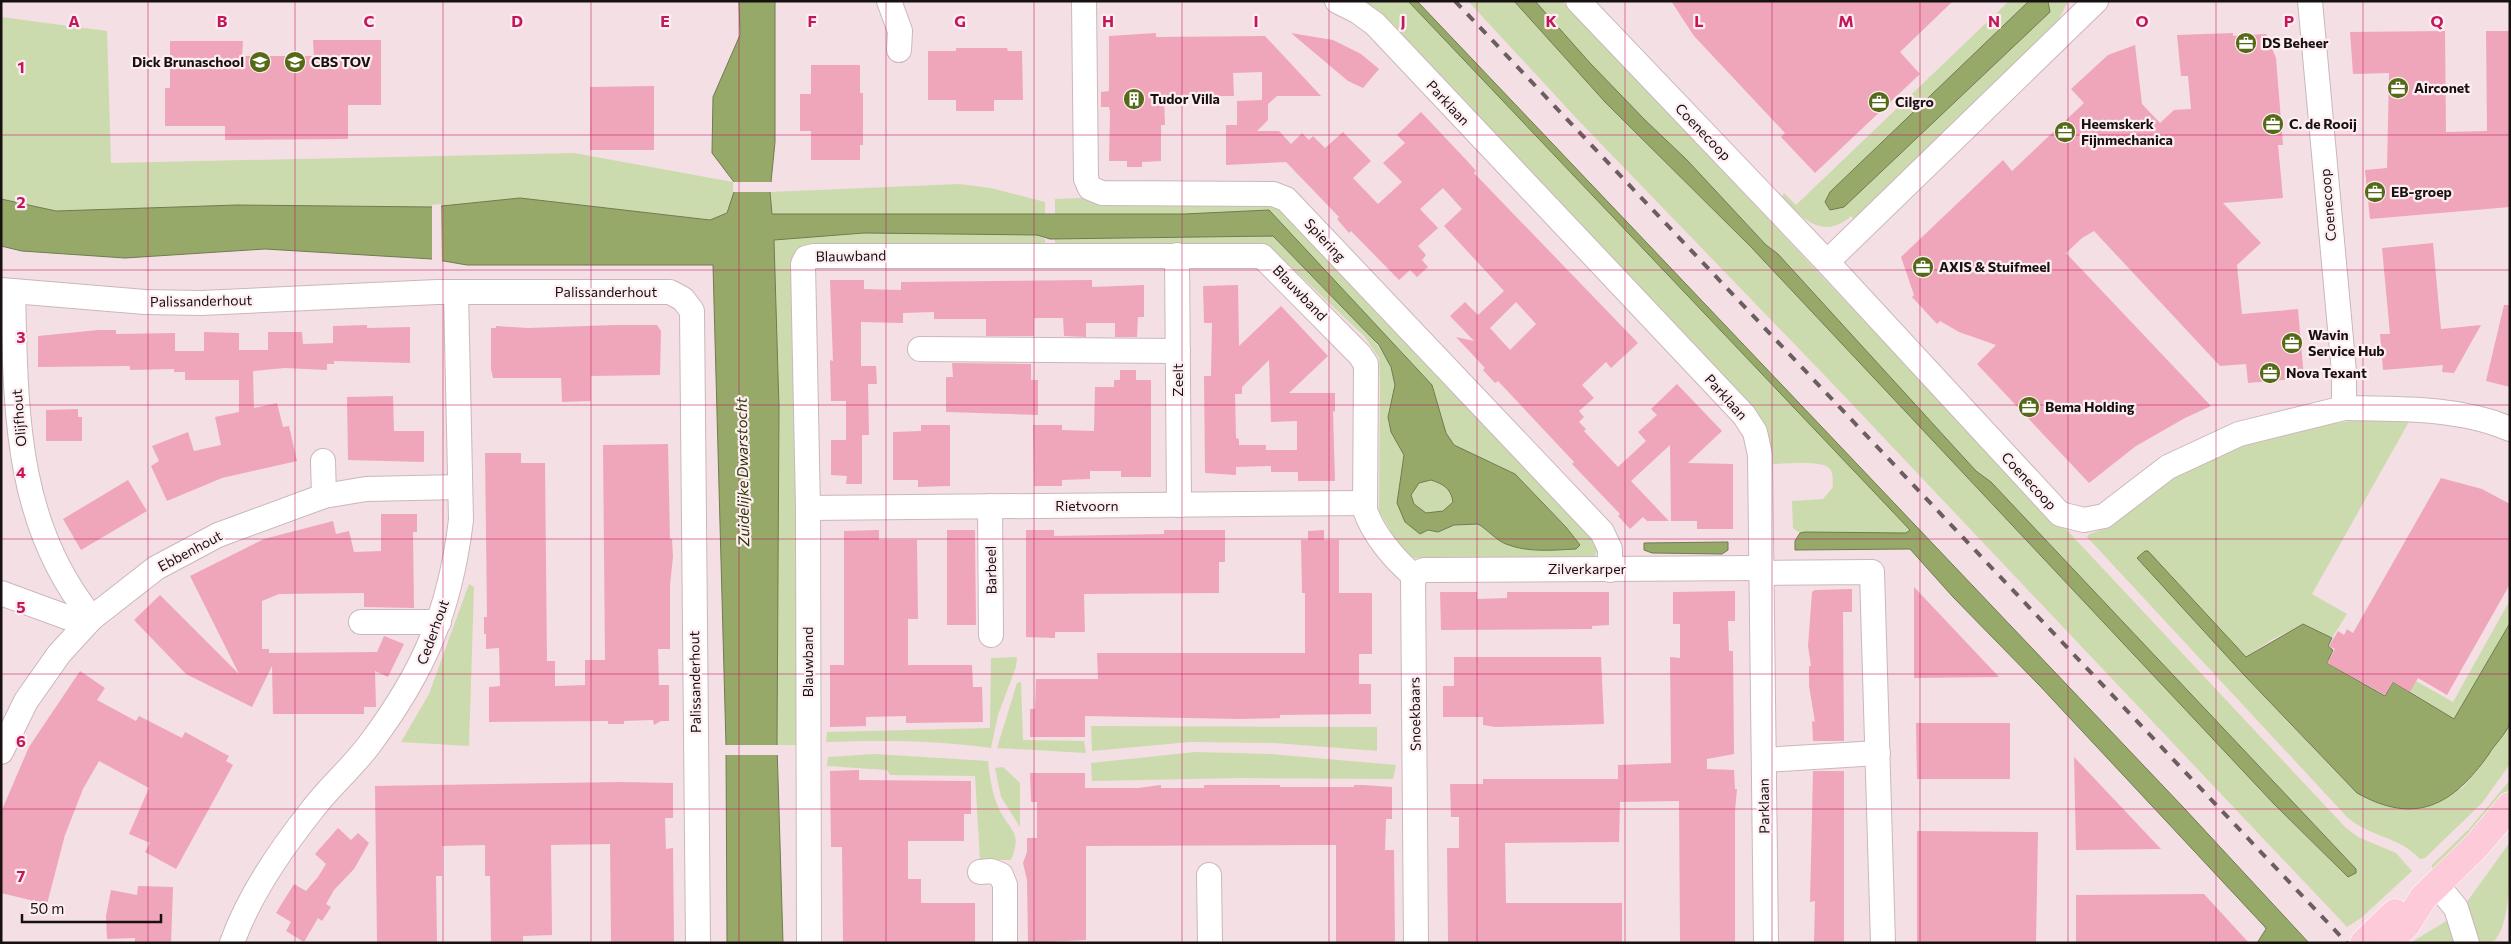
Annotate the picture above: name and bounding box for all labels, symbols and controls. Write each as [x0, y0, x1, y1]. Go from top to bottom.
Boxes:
text: A [68, 11, 80, 30]
text: B [217, 11, 228, 30]
text: C [364, 11, 375, 30]
text: D [511, 11, 523, 30]
text: E [660, 11, 670, 30]
text: F [807, 11, 817, 30]
text: G [954, 11, 966, 30]
text: H [1102, 11, 1114, 30]
text: I [1253, 11, 1259, 30]
text: J [1400, 11, 1406, 30]
text: K [1545, 11, 1557, 30]
text: L [1694, 11, 1704, 30]
text: M [1838, 11, 1854, 30]
text: N [1988, 11, 2000, 30]
text: O [2135, 11, 2149, 30]
text: P [2284, 11, 2294, 30]
text: Q [2430, 11, 2444, 30]
office icon: DS Beheer [2234, 31, 2258, 55]
place label: DS Beheer [2262, 34, 2329, 51]
school or university icon: Dick Brunaschool [248, 50, 272, 74]
school or university icon: CBS TOV [283, 50, 307, 74]
place label: Dick Brunaschool [132, 53, 244, 70]
place label: CBS TOV [311, 53, 371, 70]
text: 1 [17, 57, 25, 76]
office icon: Airconet [2386, 76, 2410, 100]
street label: Parklaan [1423, 77, 1474, 129]
place label: Airconet [2414, 79, 2470, 96]
building icon: Tudor Villa [1122, 87, 1146, 111]
place label: Tudor Villa [1150, 90, 1220, 107]
office icon: Cilgro [1867, 90, 1891, 114]
place label: Cilgro [1895, 93, 1934, 110]
street label: Coenecoop [1672, 100, 1735, 164]
office icon: C. de Rooij [2261, 112, 2285, 136]
place label: Heemskerk Fijnmechanica [2081, 115, 2173, 148]
place label: C. de Rooij [2289, 115, 2357, 132]
office icon: Heemskerk Fijnmechanica [2053, 120, 2077, 144]
street label: Coenecoop [2316, 168, 2339, 242]
office icon: EB-groep [2363, 180, 2387, 204]
place label: EB-groep [2391, 183, 2452, 200]
text: 2 [16, 192, 26, 211]
street label: Spiering [1301, 215, 1350, 265]
street label: Blauwband [816, 246, 886, 265]
office icon: AXIS & Stuifmeel [1911, 255, 1935, 279]
place label: AXIS & Stuifmeel [1939, 258, 2050, 275]
street label: Blauwband [1270, 261, 1331, 324]
street label: Palissanderhout [555, 283, 657, 300]
street label: Palissanderhout [150, 291, 253, 310]
place label: Wavin Service Hub [2308, 326, 2385, 359]
text: 3 [16, 327, 26, 346]
office icon: Wavin Service Hub [2280, 331, 2304, 355]
office icon: Nova Texant [2258, 361, 2282, 385]
street label: Zeelt [1169, 363, 1186, 397]
place label: Nova Texant [2286, 364, 2367, 381]
street label: Parklaan [1701, 370, 1751, 423]
street label: Olijfhout [7, 388, 29, 447]
office icon: Bema Holding [2017, 395, 2041, 419]
water label: Zuidelijke Dwarstocht [732, 396, 752, 548]
place label: Bema Holding [2045, 398, 2135, 415]
street label: Coenecoop [1998, 448, 2060, 513]
text: 4 [16, 462, 26, 481]
street label: Rietvoorn [1055, 497, 1119, 514]
street label: Ebbenhout [155, 526, 225, 575]
street label: Barbeel [982, 546, 999, 594]
street label: Zilverkarper [1548, 560, 1627, 577]
text: 5 [16, 597, 26, 616]
street label: Cederhout [413, 597, 452, 667]
street label: Blauwband [799, 627, 816, 697]
street label: Palissanderhout [685, 630, 704, 733]
street label: Snoekbaars [1405, 677, 1424, 751]
text: 6 [16, 731, 26, 750]
street label: Parklaan [1755, 778, 1772, 834]
text: 7 [17, 866, 26, 885]
scale bar [22, 892, 161, 924]
text: 50 m [30, 899, 64, 917]

